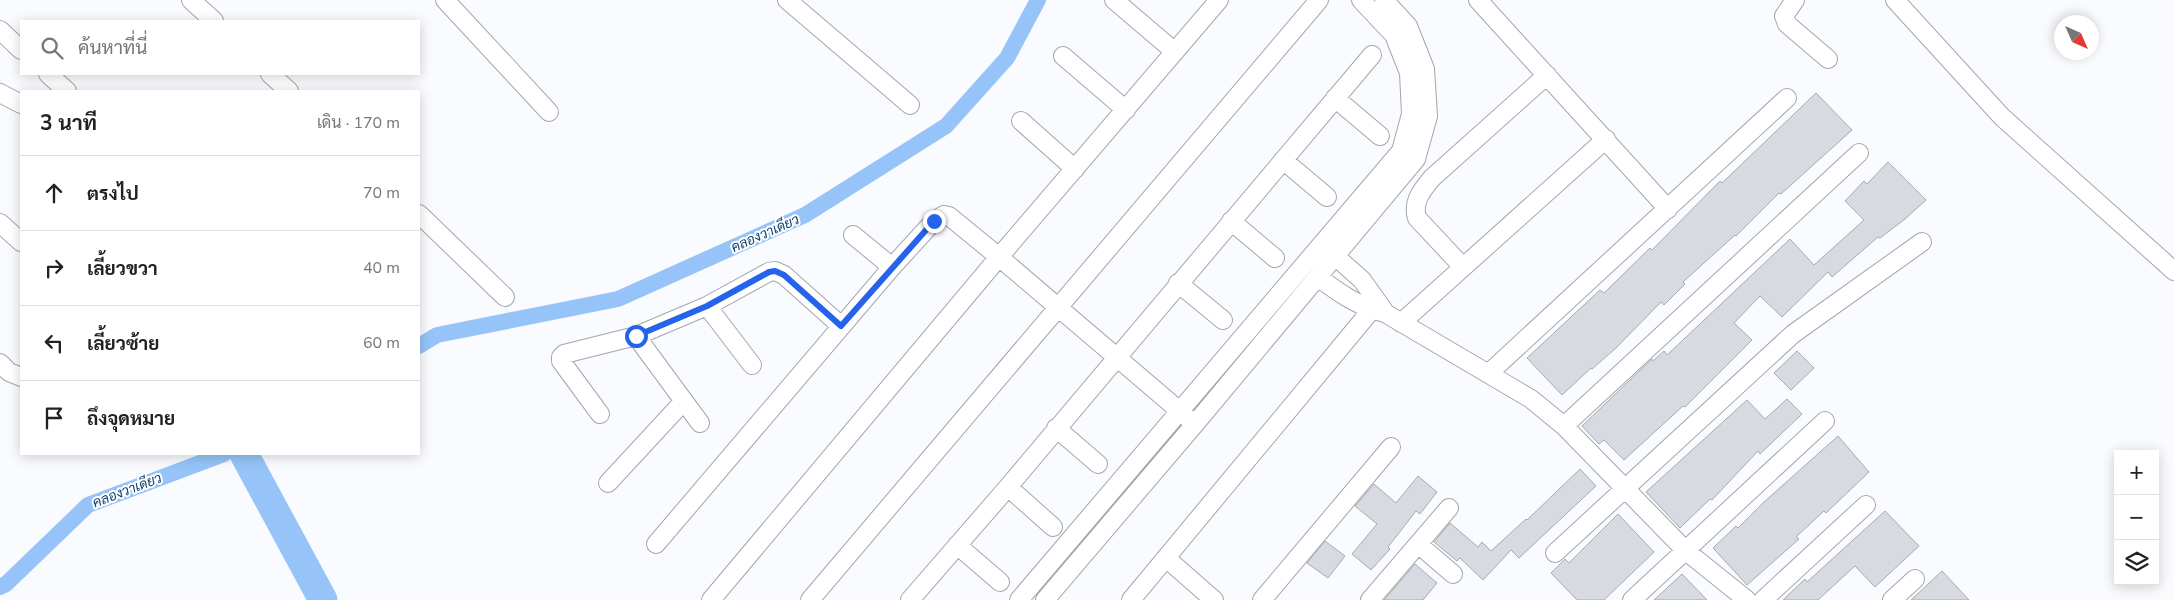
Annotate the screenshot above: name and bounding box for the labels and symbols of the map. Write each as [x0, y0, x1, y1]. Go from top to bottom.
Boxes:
north arrow [2054, 15, 2099, 60]
water label: คลองวาเดียว [728, 210, 802, 257]
route end [923, 210, 946, 233]
route start [625, 325, 648, 348]
water label: คลองวาเดียว [90, 469, 165, 512]

